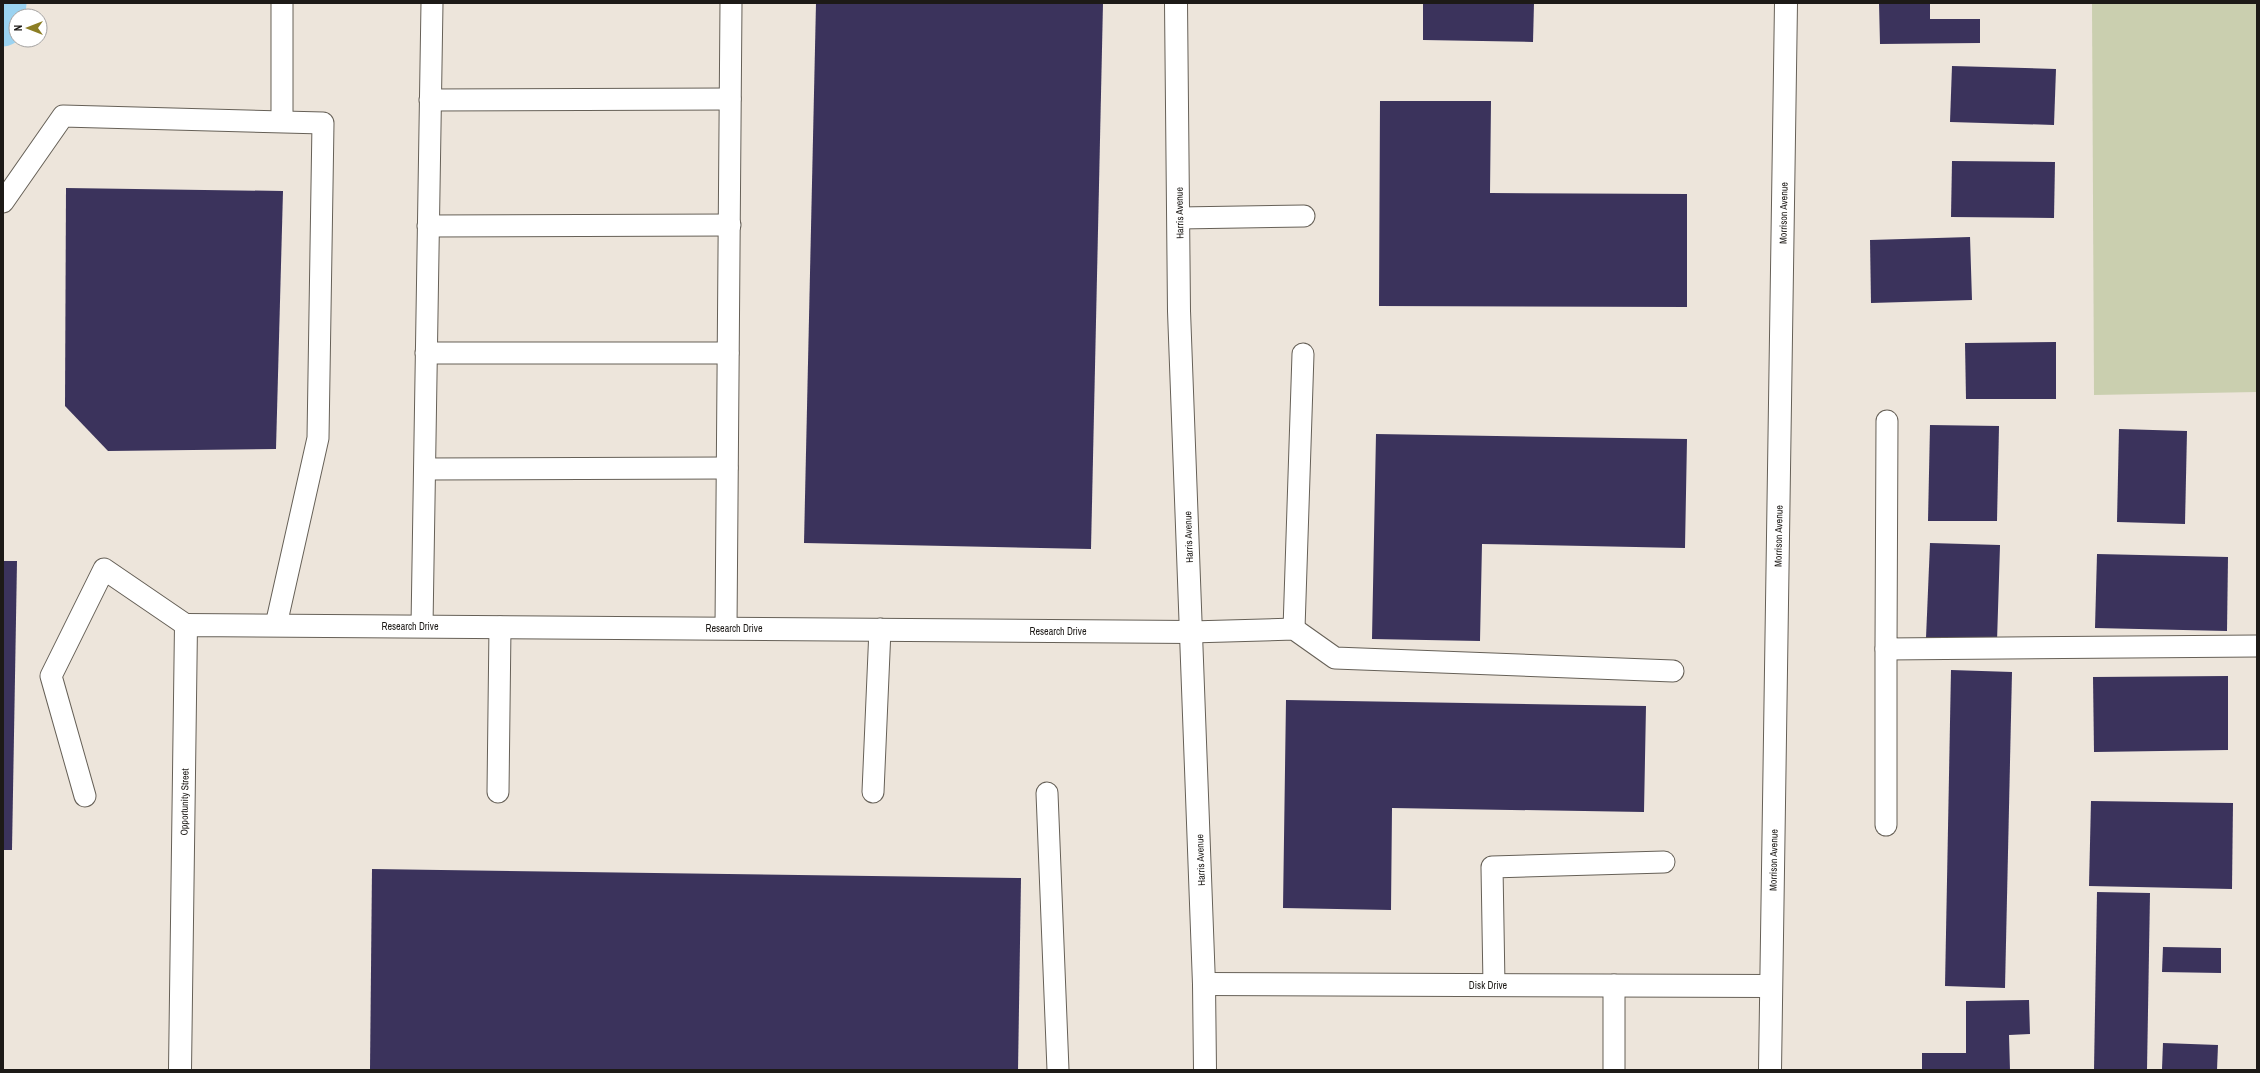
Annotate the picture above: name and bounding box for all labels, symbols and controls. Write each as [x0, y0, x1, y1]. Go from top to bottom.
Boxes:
north arrow [8, 8, 48, 48]
text: N [11, 25, 25, 31]
street label: Morrison Avenue [1776, 182, 1791, 244]
street label: Harris Avenue [1173, 187, 1186, 239]
street label: Morrison Avenue [1771, 505, 1786, 567]
street label: Harris Avenue [1181, 510, 1196, 563]
street label: Research Drive [382, 620, 439, 633]
street label: Research Drive [706, 622, 763, 635]
street label: Research Drive [1030, 625, 1087, 638]
street label: Opportunity Street [177, 768, 192, 836]
street label: Morrison Avenue [1766, 829, 1781, 891]
street label: Harris Avenue [1193, 833, 1208, 886]
street label: Disk Drive [1469, 979, 1508, 992]

